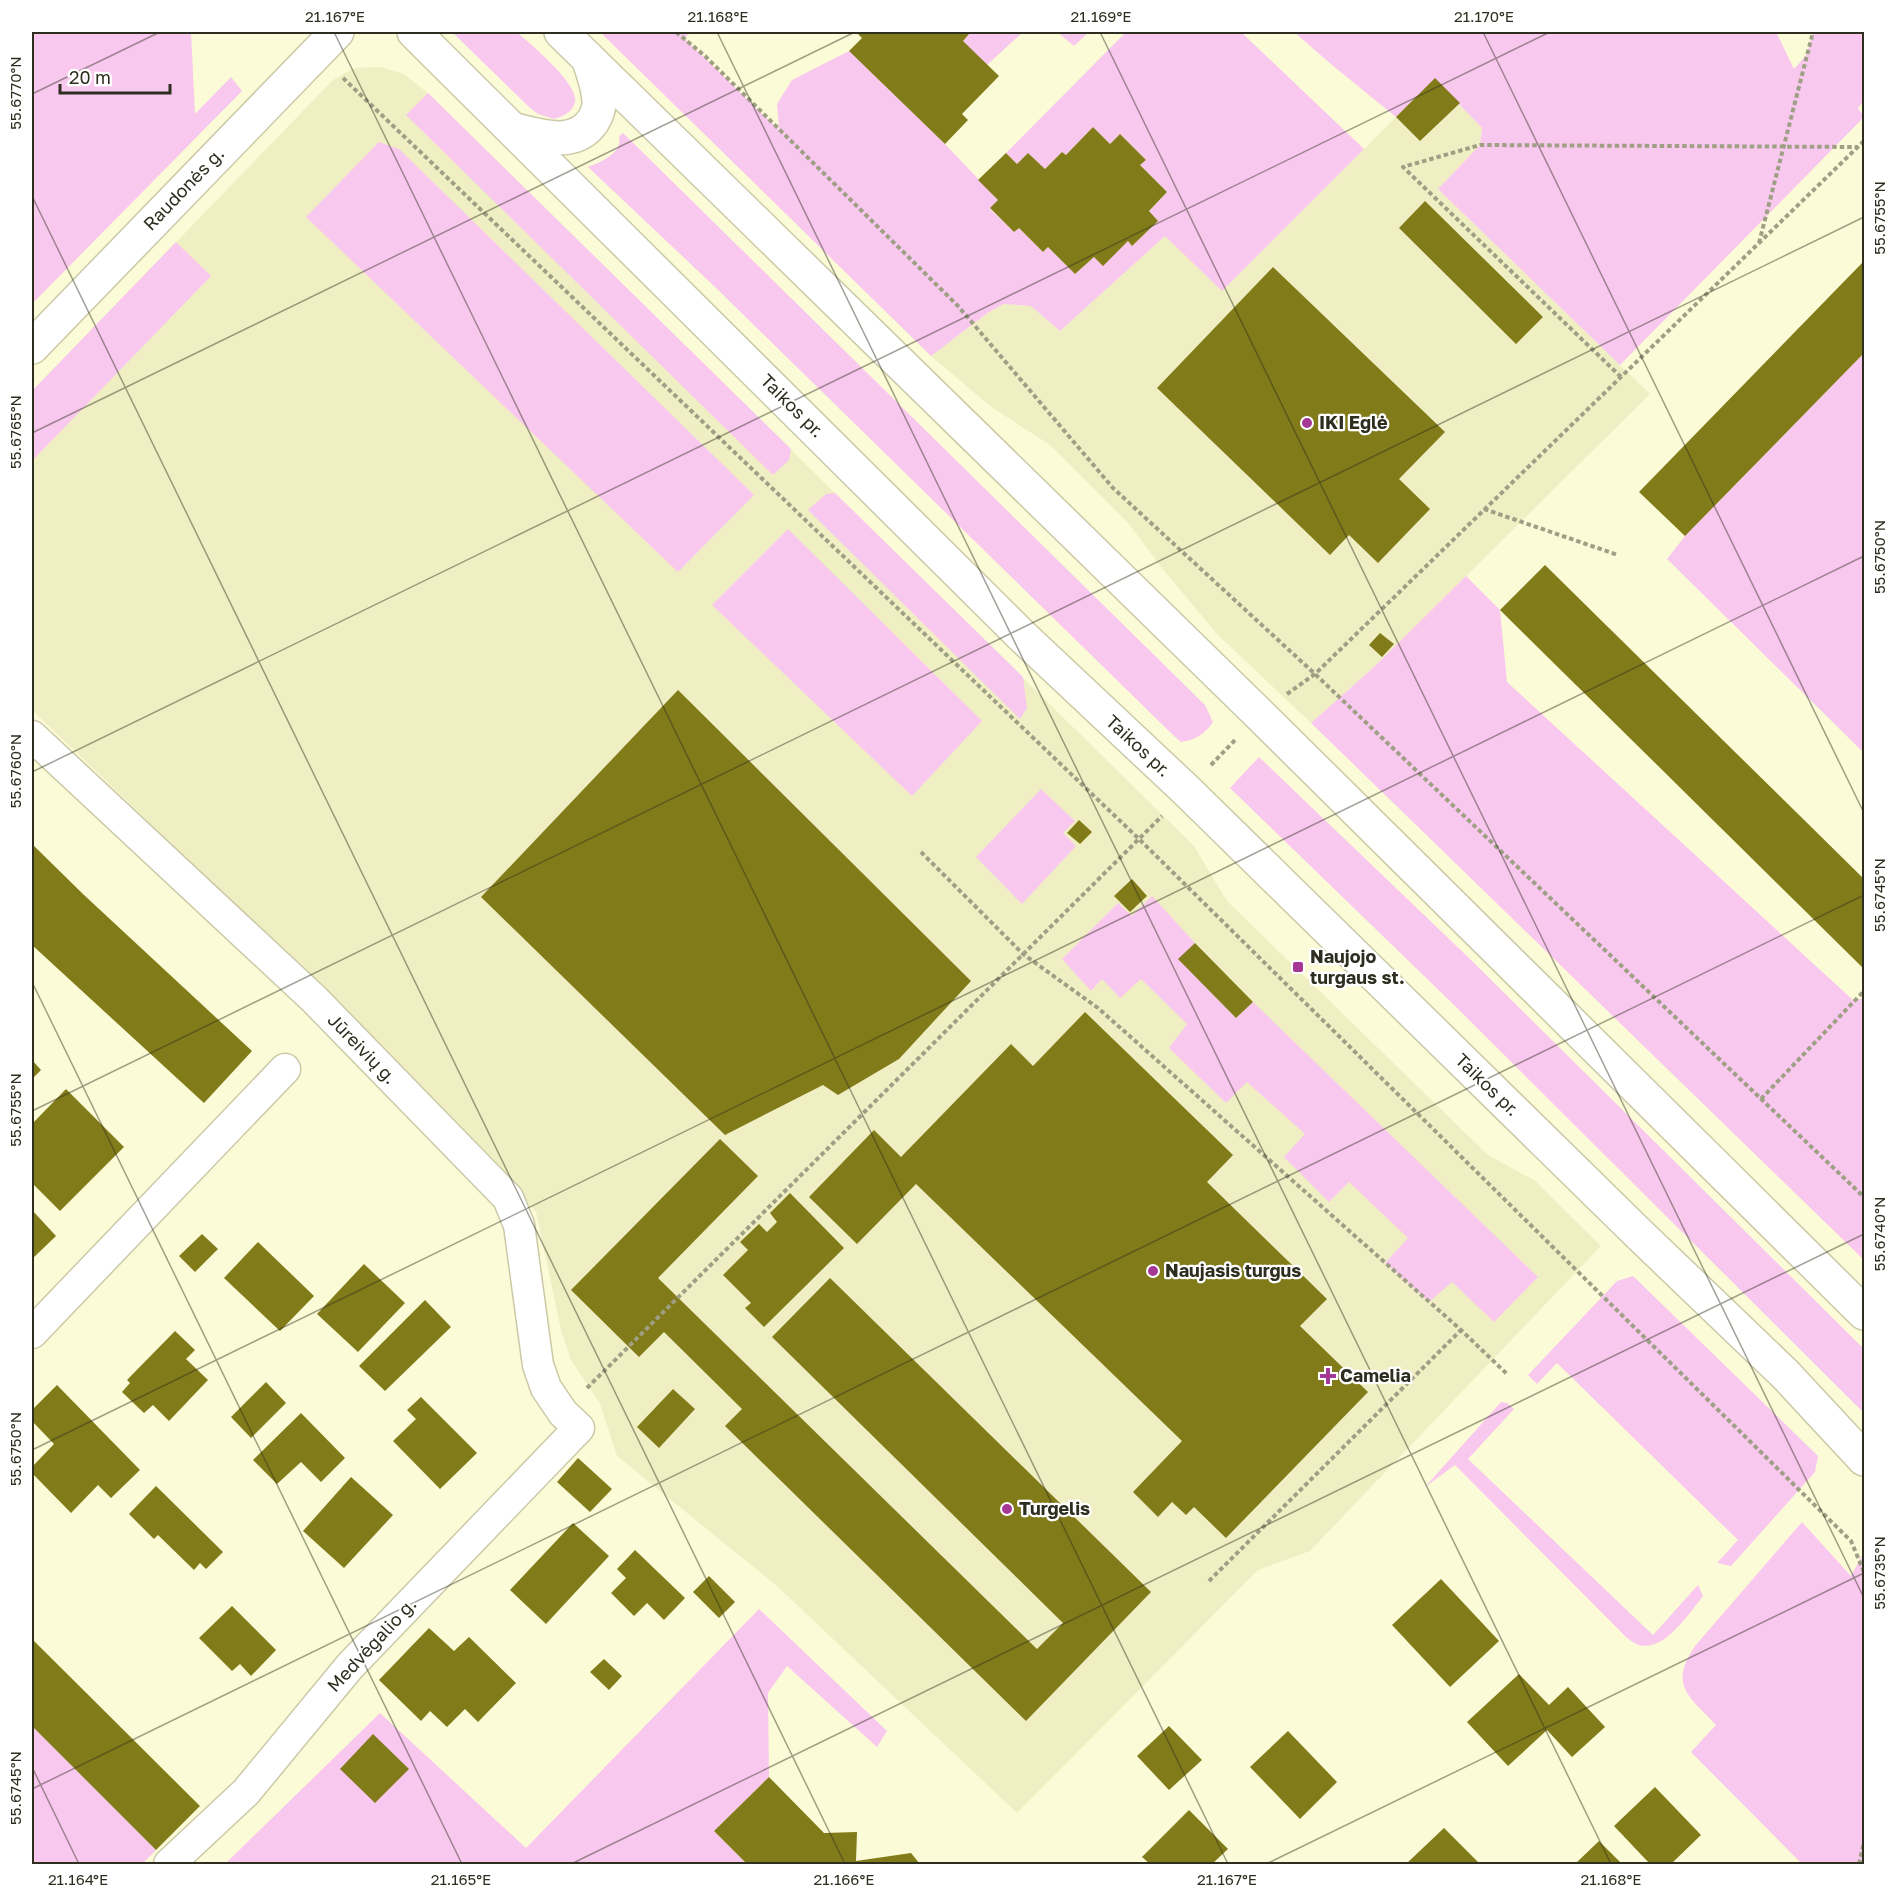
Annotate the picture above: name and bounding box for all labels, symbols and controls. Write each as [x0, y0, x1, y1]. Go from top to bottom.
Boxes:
text: 21.167°E [305, 7, 365, 25]
text: 21.168°E [688, 7, 748, 25]
text: 21.169°E [1071, 7, 1131, 25]
text: 21.170°E [1454, 7, 1514, 25]
text: 55.6770°N [6, 56, 24, 130]
scale bar [60, 57, 170, 95]
text: 20 m [69, 66, 111, 88]
street label: Raudonės g. [138, 142, 228, 234]
text: 55.6755°N [1870, 181, 1888, 255]
street label: Taikos pr. [756, 369, 829, 442]
text: 55.6765°N [6, 395, 24, 469]
place label: IKI Eglė [1319, 411, 1388, 433]
marker: IKI Eglė [1300, 416, 1314, 430]
text: 55.6750°N [1870, 520, 1888, 594]
street label: Taikos pr. [1102, 710, 1176, 781]
text: 55.6760°N [6, 734, 24, 808]
text: 55.6745°N [1870, 858, 1888, 932]
place label: Naujojo turgaus st. [1310, 945, 1405, 988]
marker: Naujojo turgaus st. [1291, 960, 1305, 974]
street label: Jūreivių g. [324, 1008, 402, 1088]
street label: Taikos pr. [1451, 1048, 1524, 1120]
text: 55.6755°N [6, 1073, 24, 1147]
text: 55.6740°N [1870, 1197, 1888, 1271]
place label: Naujasis turgus [1165, 1259, 1301, 1281]
marker: Naujasis turgus [1146, 1264, 1160, 1278]
place label: Camelia [1340, 1364, 1411, 1386]
marker: Camelia [1321, 1369, 1335, 1383]
text: 55.6750°N [6, 1412, 24, 1486]
place label: Turgelis [1019, 1497, 1090, 1519]
marker: Turgelis [1000, 1502, 1014, 1516]
text: 55.6735°N [1870, 1536, 1888, 1610]
street label: Medvėgalio g. [322, 1593, 420, 1696]
text: 55.6745°N [6, 1751, 24, 1825]
text: 21.164°E [48, 1870, 108, 1888]
text: 21.165°E [431, 1870, 491, 1888]
text: 21.166°E [814, 1870, 874, 1888]
text: 21.167°E [1197, 1870, 1257, 1888]
text: 21.168°E [1581, 1870, 1641, 1888]

